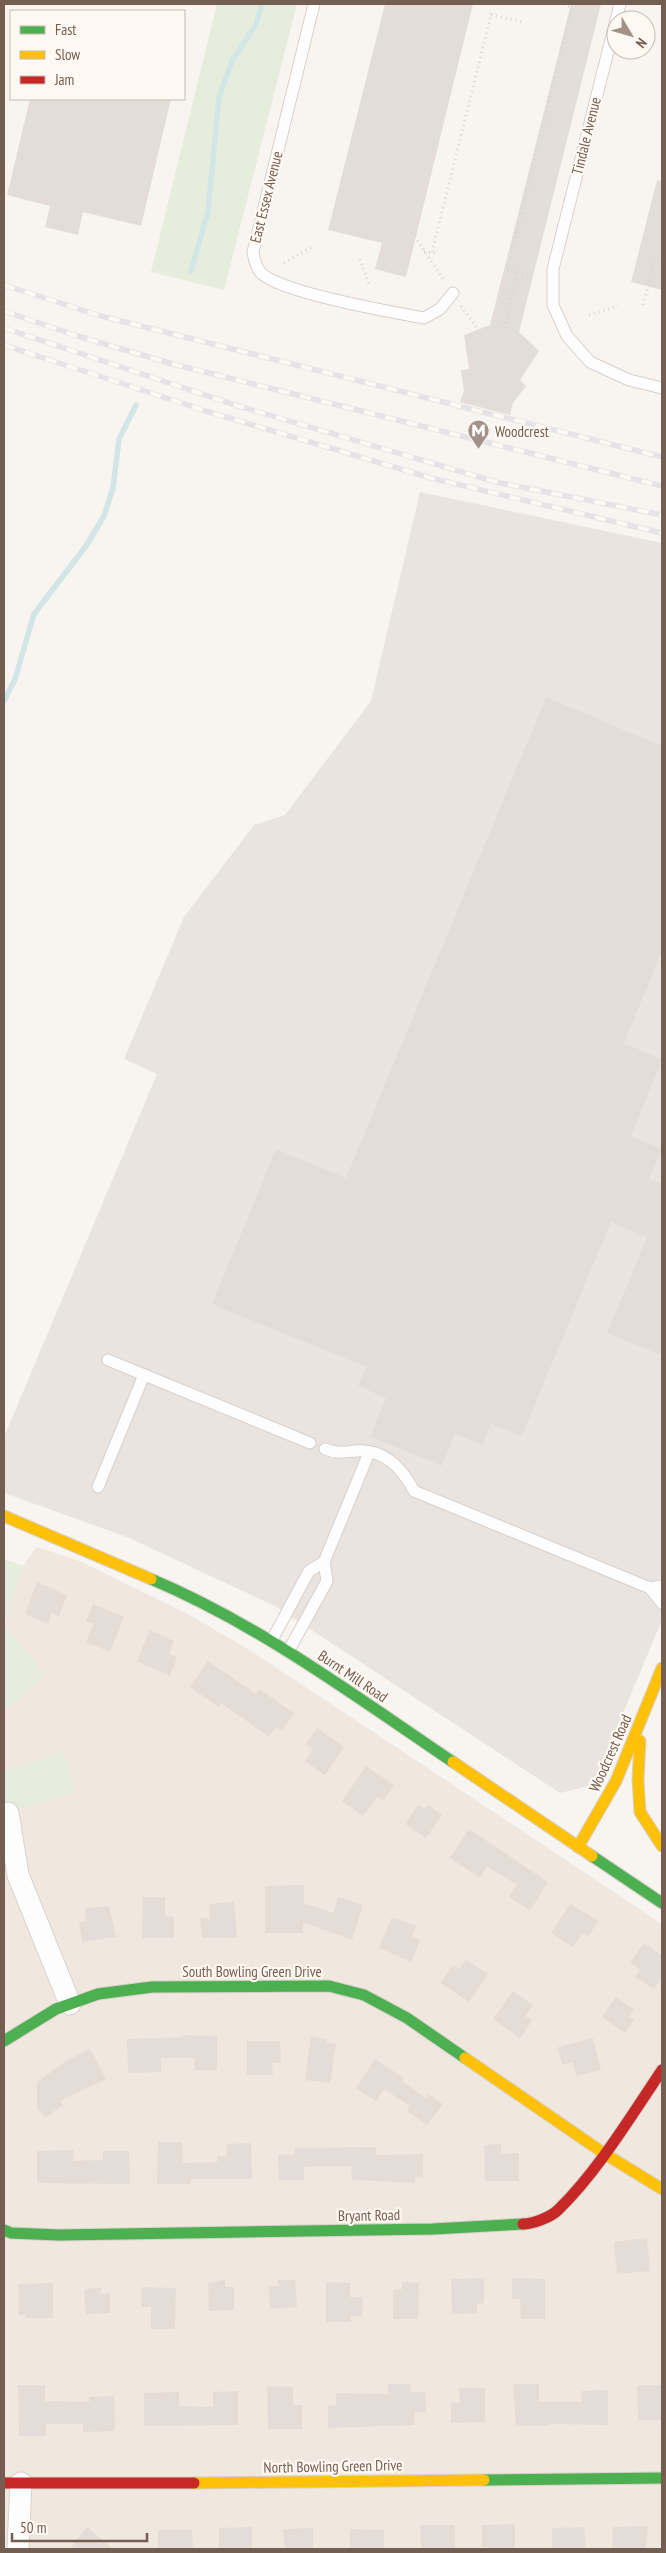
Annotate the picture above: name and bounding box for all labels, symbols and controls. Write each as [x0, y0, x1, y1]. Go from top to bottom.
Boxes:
legend [10, 10, 185, 100]
north arrow [606, 10, 656, 60]
text: Fast [55, 20, 76, 39]
text: N [632, 34, 651, 52]
text: Slow [55, 45, 80, 64]
text: Jam [54, 70, 74, 89]
street label: Tindale Avenue [567, 95, 605, 177]
street label: East Essex Avenue [245, 149, 287, 245]
metro station icon: Woodcrest [467, 419, 491, 450]
place label: Woodcrest [495, 422, 549, 441]
street label: Burnt Mill Road [314, 1646, 392, 1706]
street label: Woodcrest Road [585, 1711, 635, 1795]
street label: South Bowling Green Drive [182, 1962, 322, 1981]
street label: Bryant Road [338, 2205, 400, 2225]
street label: North Bowling Green Drive [263, 2455, 403, 2477]
scale bar [12, 2510, 148, 2542]
text: 50 m [20, 2518, 46, 2537]

